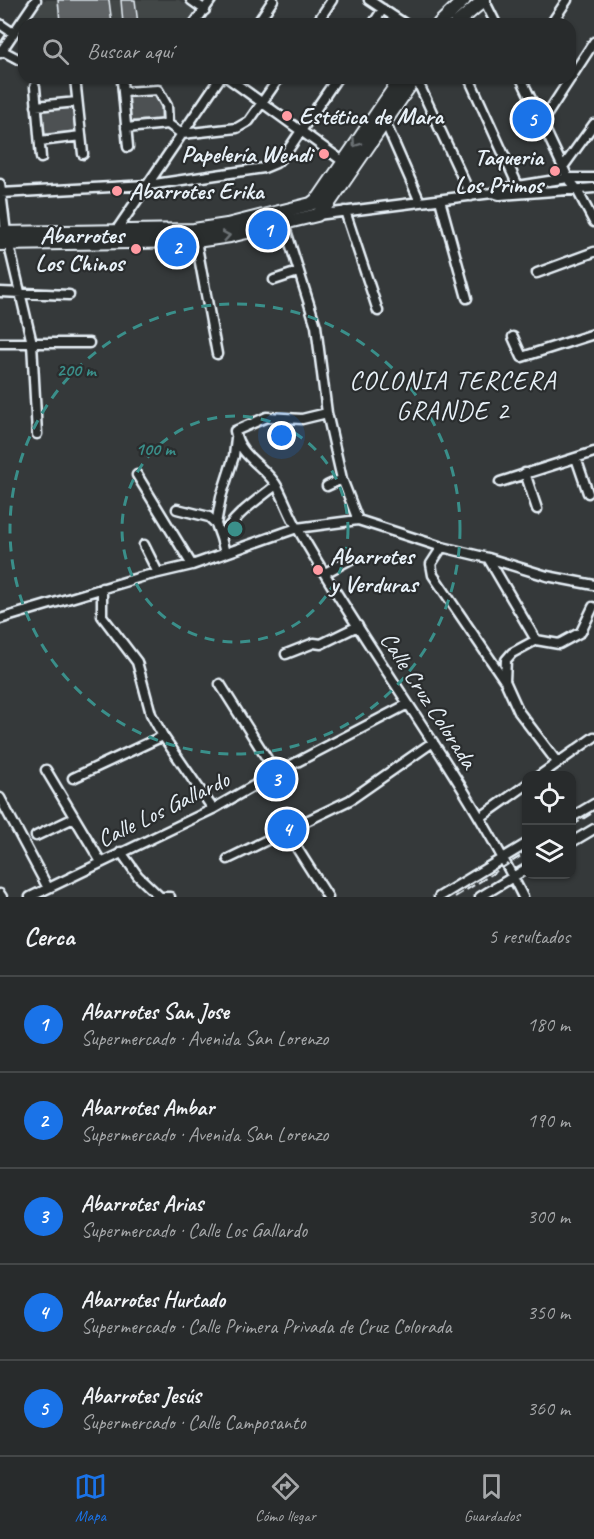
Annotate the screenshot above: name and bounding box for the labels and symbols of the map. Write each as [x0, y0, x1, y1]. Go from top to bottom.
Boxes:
pin: 5 [512, 96, 552, 142]
place label: Estética de Mara [299, 101, 445, 131]
marker: Estética de Mara [280, 109, 294, 123]
one-way arrow [352, 137, 363, 148]
place label: Papelería Wendi [181, 139, 315, 169]
place label: Taqueria Los Primos [455, 142, 546, 200]
marker: Papelería Wendi [317, 147, 331, 161]
marker: Taqueria Los Primos [548, 164, 562, 178]
place label: Abarrotes Erika [129, 176, 266, 206]
marker: Abarrotes Erika [110, 184, 124, 198]
pin: 1 [248, 208, 288, 252]
place label: Abarrotes Los Chinos [35, 220, 127, 278]
pin: 2 [158, 224, 196, 270]
one-way arrow [221, 230, 231, 243]
marker: Abarrotes Los Chinos [129, 242, 143, 256]
text: 200 m [57, 359, 97, 381]
district label: COLONIA TERCERA GRANDE 2 [349, 364, 557, 427]
your location [267, 421, 296, 450]
text: 100 m [136, 438, 176, 460]
centre of rings [225, 519, 245, 539]
place label: Abarrotes y Verduras [328, 541, 420, 599]
marker: Abarrotes y Verduras [311, 563, 325, 577]
street label: Calle Cruz Colorada [374, 626, 485, 775]
pin: 3 [256, 756, 296, 802]
street label: Calle Los Gallardo [92, 764, 235, 854]
pin: 4 [268, 806, 306, 852]

